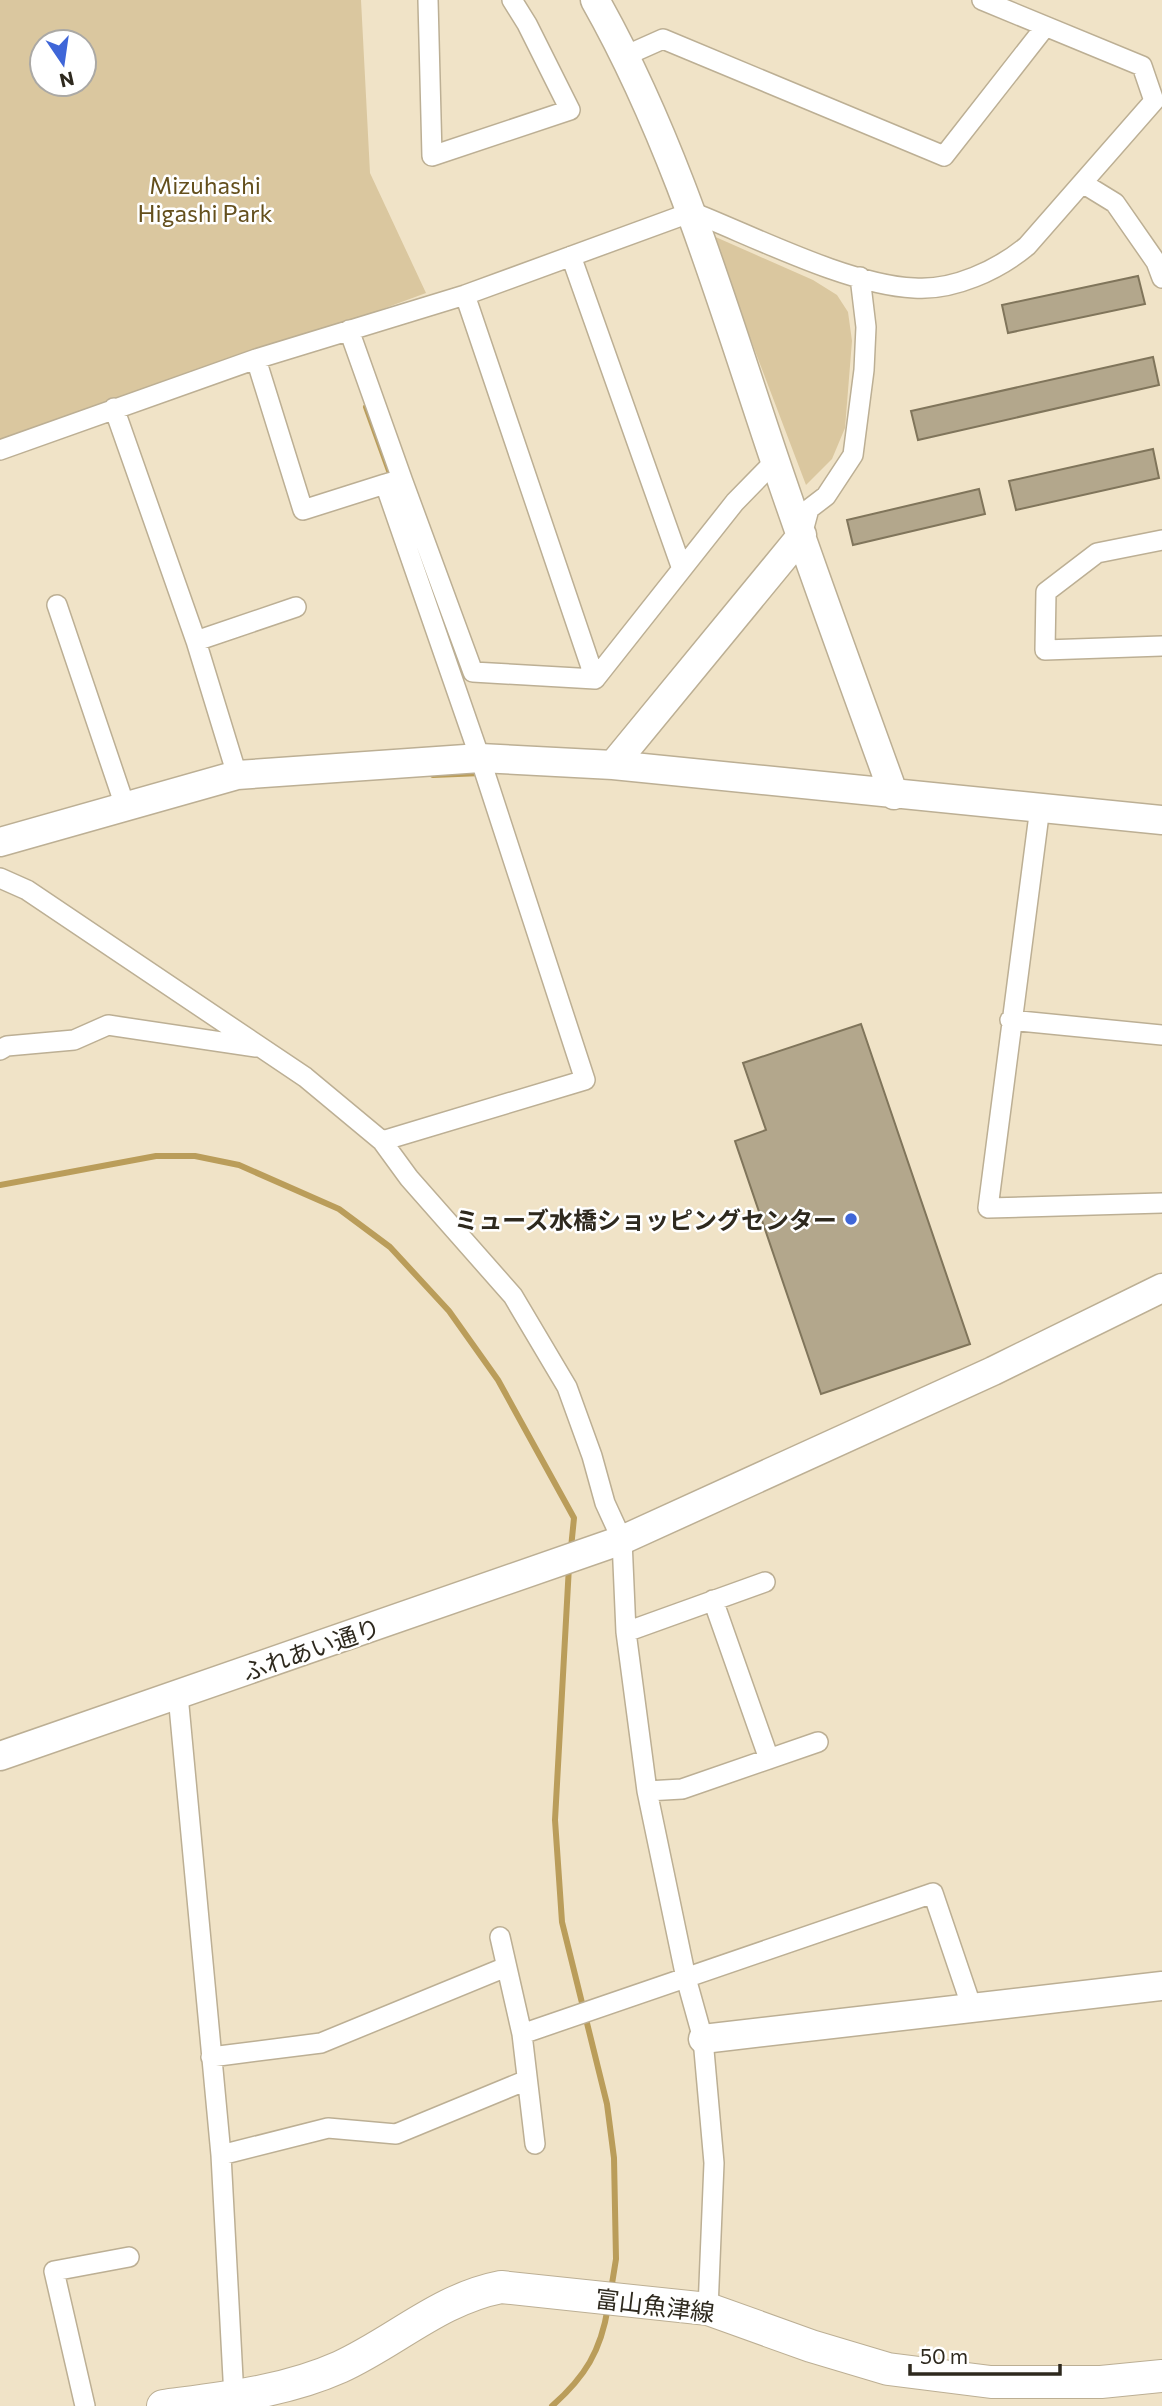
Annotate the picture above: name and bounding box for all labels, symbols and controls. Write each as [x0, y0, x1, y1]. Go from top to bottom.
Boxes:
north arrow [28, 28, 98, 98]
text: N [57, 67, 76, 93]
park label: Mizuhashi Higashi Park [137, 170, 273, 227]
place label: ミューズ水橋ショッピングセンター [454, 1205, 837, 1234]
marker: ミューズ水橋ショッピングセンター [843, 1211, 859, 1227]
street label: ふれあい通り [238, 1612, 384, 1686]
street label: 富山魚津線 [594, 2283, 716, 2327]
scale bar [910, 2332, 1060, 2376]
text: 50 m [920, 2343, 968, 2368]

